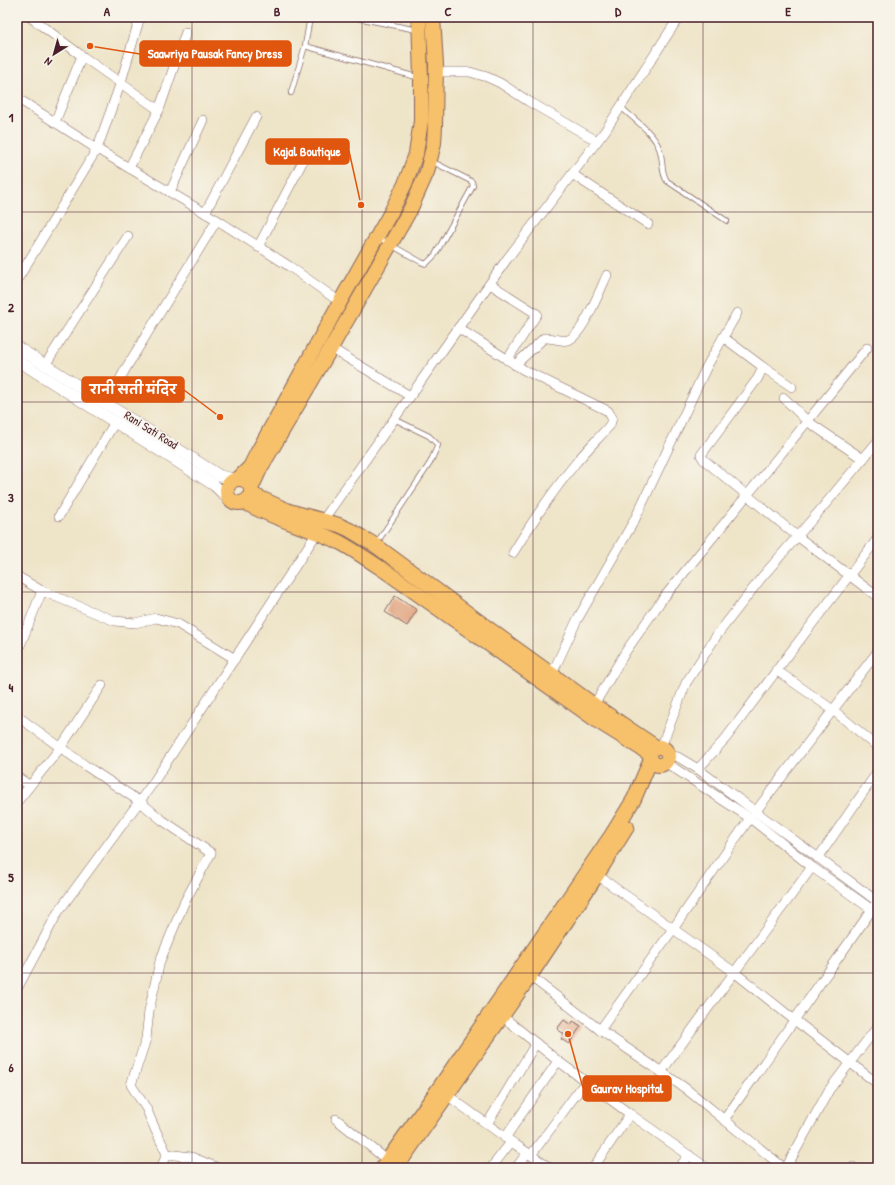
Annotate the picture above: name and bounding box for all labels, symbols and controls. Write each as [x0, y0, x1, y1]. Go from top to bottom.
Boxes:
text: A [104, 2, 111, 20]
text: B [274, 2, 281, 20]
text: C [444, 2, 452, 20]
text: D [615, 2, 622, 20]
text: E [785, 2, 791, 20]
north arrow [34, 34, 74, 74]
callout: Saawriya Pausak Fancy Dress [140, 41, 291, 66]
text: Saawriya Pausak Fancy Dress [148, 44, 282, 63]
text: N [41, 55, 55, 69]
text: 1 [9, 108, 14, 126]
callout: Kajal Boutique [266, 139, 349, 164]
text: Kajal Boutique [273, 142, 341, 161]
text: 2 [8, 298, 15, 316]
callout: रानी सती मंदिर [82, 377, 184, 402]
text: रानी सती मंदिर [89, 379, 177, 398]
street label: Rani Sati Road [121, 406, 182, 453]
text: 3 [8, 488, 14, 506]
text: 4 [9, 678, 14, 696]
text: 5 [8, 868, 14, 886]
text: 6 [8, 1058, 14, 1076]
callout: Gaurav Hospital [583, 1076, 671, 1101]
text: Gaurav Hospital [591, 1079, 664, 1098]

